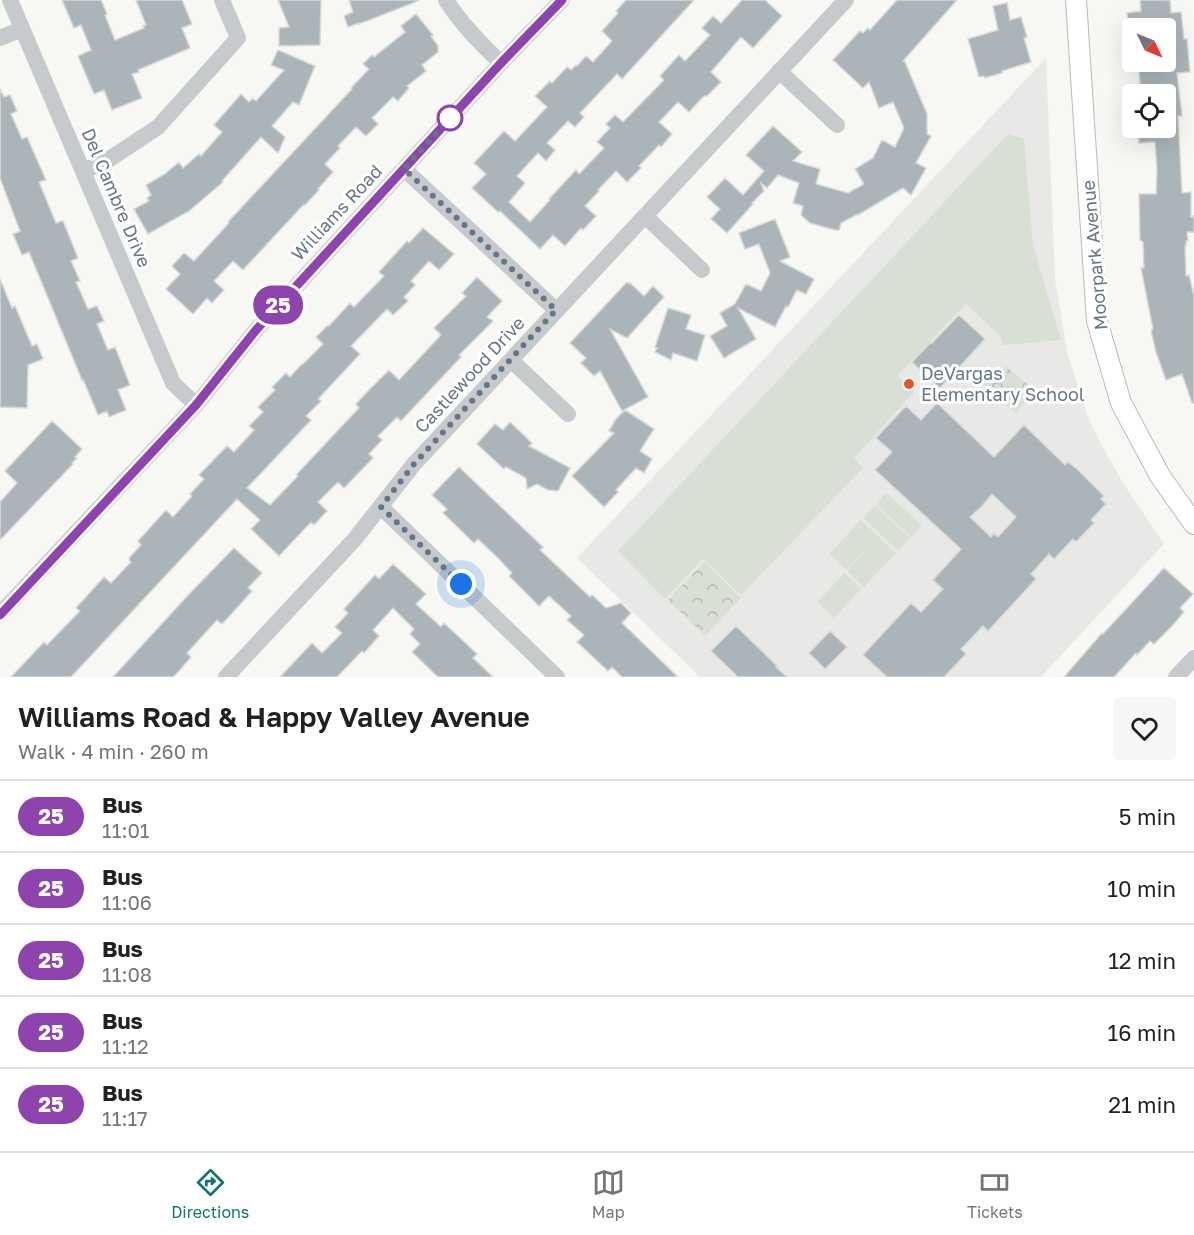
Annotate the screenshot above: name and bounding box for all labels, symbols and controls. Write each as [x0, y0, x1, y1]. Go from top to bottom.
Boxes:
north arrow [1122, 18, 1176, 72]
map controls [1122, 18, 1176, 138]
button: locate [1122, 84, 1176, 138]
unlabelled marker [437, 105, 463, 131]
street label: Del Cambre Drive [78, 125, 156, 271]
street label: Williams Road [286, 160, 386, 265]
street label: Moorpark Avenue [1076, 179, 1112, 331]
line badge: 25 [251, 286, 305, 324]
text: 25 [265, 292, 291, 318]
street label: Castlewood Drive [410, 312, 529, 437]
place label: DeVargas Elementary School [921, 362, 1085, 405]
marker: DeVargas Elementary School [902, 377, 916, 391]
your location [446, 569, 476, 599]
button: heart [1113, 697, 1176, 760]
text: Williams Road & Happy Valley Avenue [18, 700, 530, 733]
text: Walk · 4 min · 260 m [18, 739, 209, 763]
text: Bus [102, 791, 143, 818]
text: 25 [38, 803, 64, 829]
text: 5 min [1119, 803, 1176, 830]
text: 11:01 [102, 818, 150, 842]
text: Bus [102, 863, 143, 890]
text: 25 [38, 875, 64, 901]
text: 10 min [1107, 875, 1176, 902]
text: 11:06 [102, 890, 152, 914]
text: Bus [102, 935, 143, 962]
text: 25 [38, 947, 64, 973]
text: 12 min [1108, 947, 1176, 974]
text: 11:08 [102, 962, 152, 986]
text: Bus [102, 1007, 143, 1034]
text: 25 [38, 1019, 64, 1045]
text: 16 min [1108, 1019, 1176, 1046]
text: 11:12 [102, 1034, 149, 1058]
text: Bus [102, 1079, 143, 1106]
text: 25 [38, 1091, 64, 1117]
text: 21 min [1108, 1091, 1176, 1118]
text: 11:17 [102, 1106, 148, 1130]
tab: Directions [171, 1166, 249, 1222]
tab: Map [592, 1166, 625, 1222]
tab: Tickets [967, 1166, 1023, 1222]

